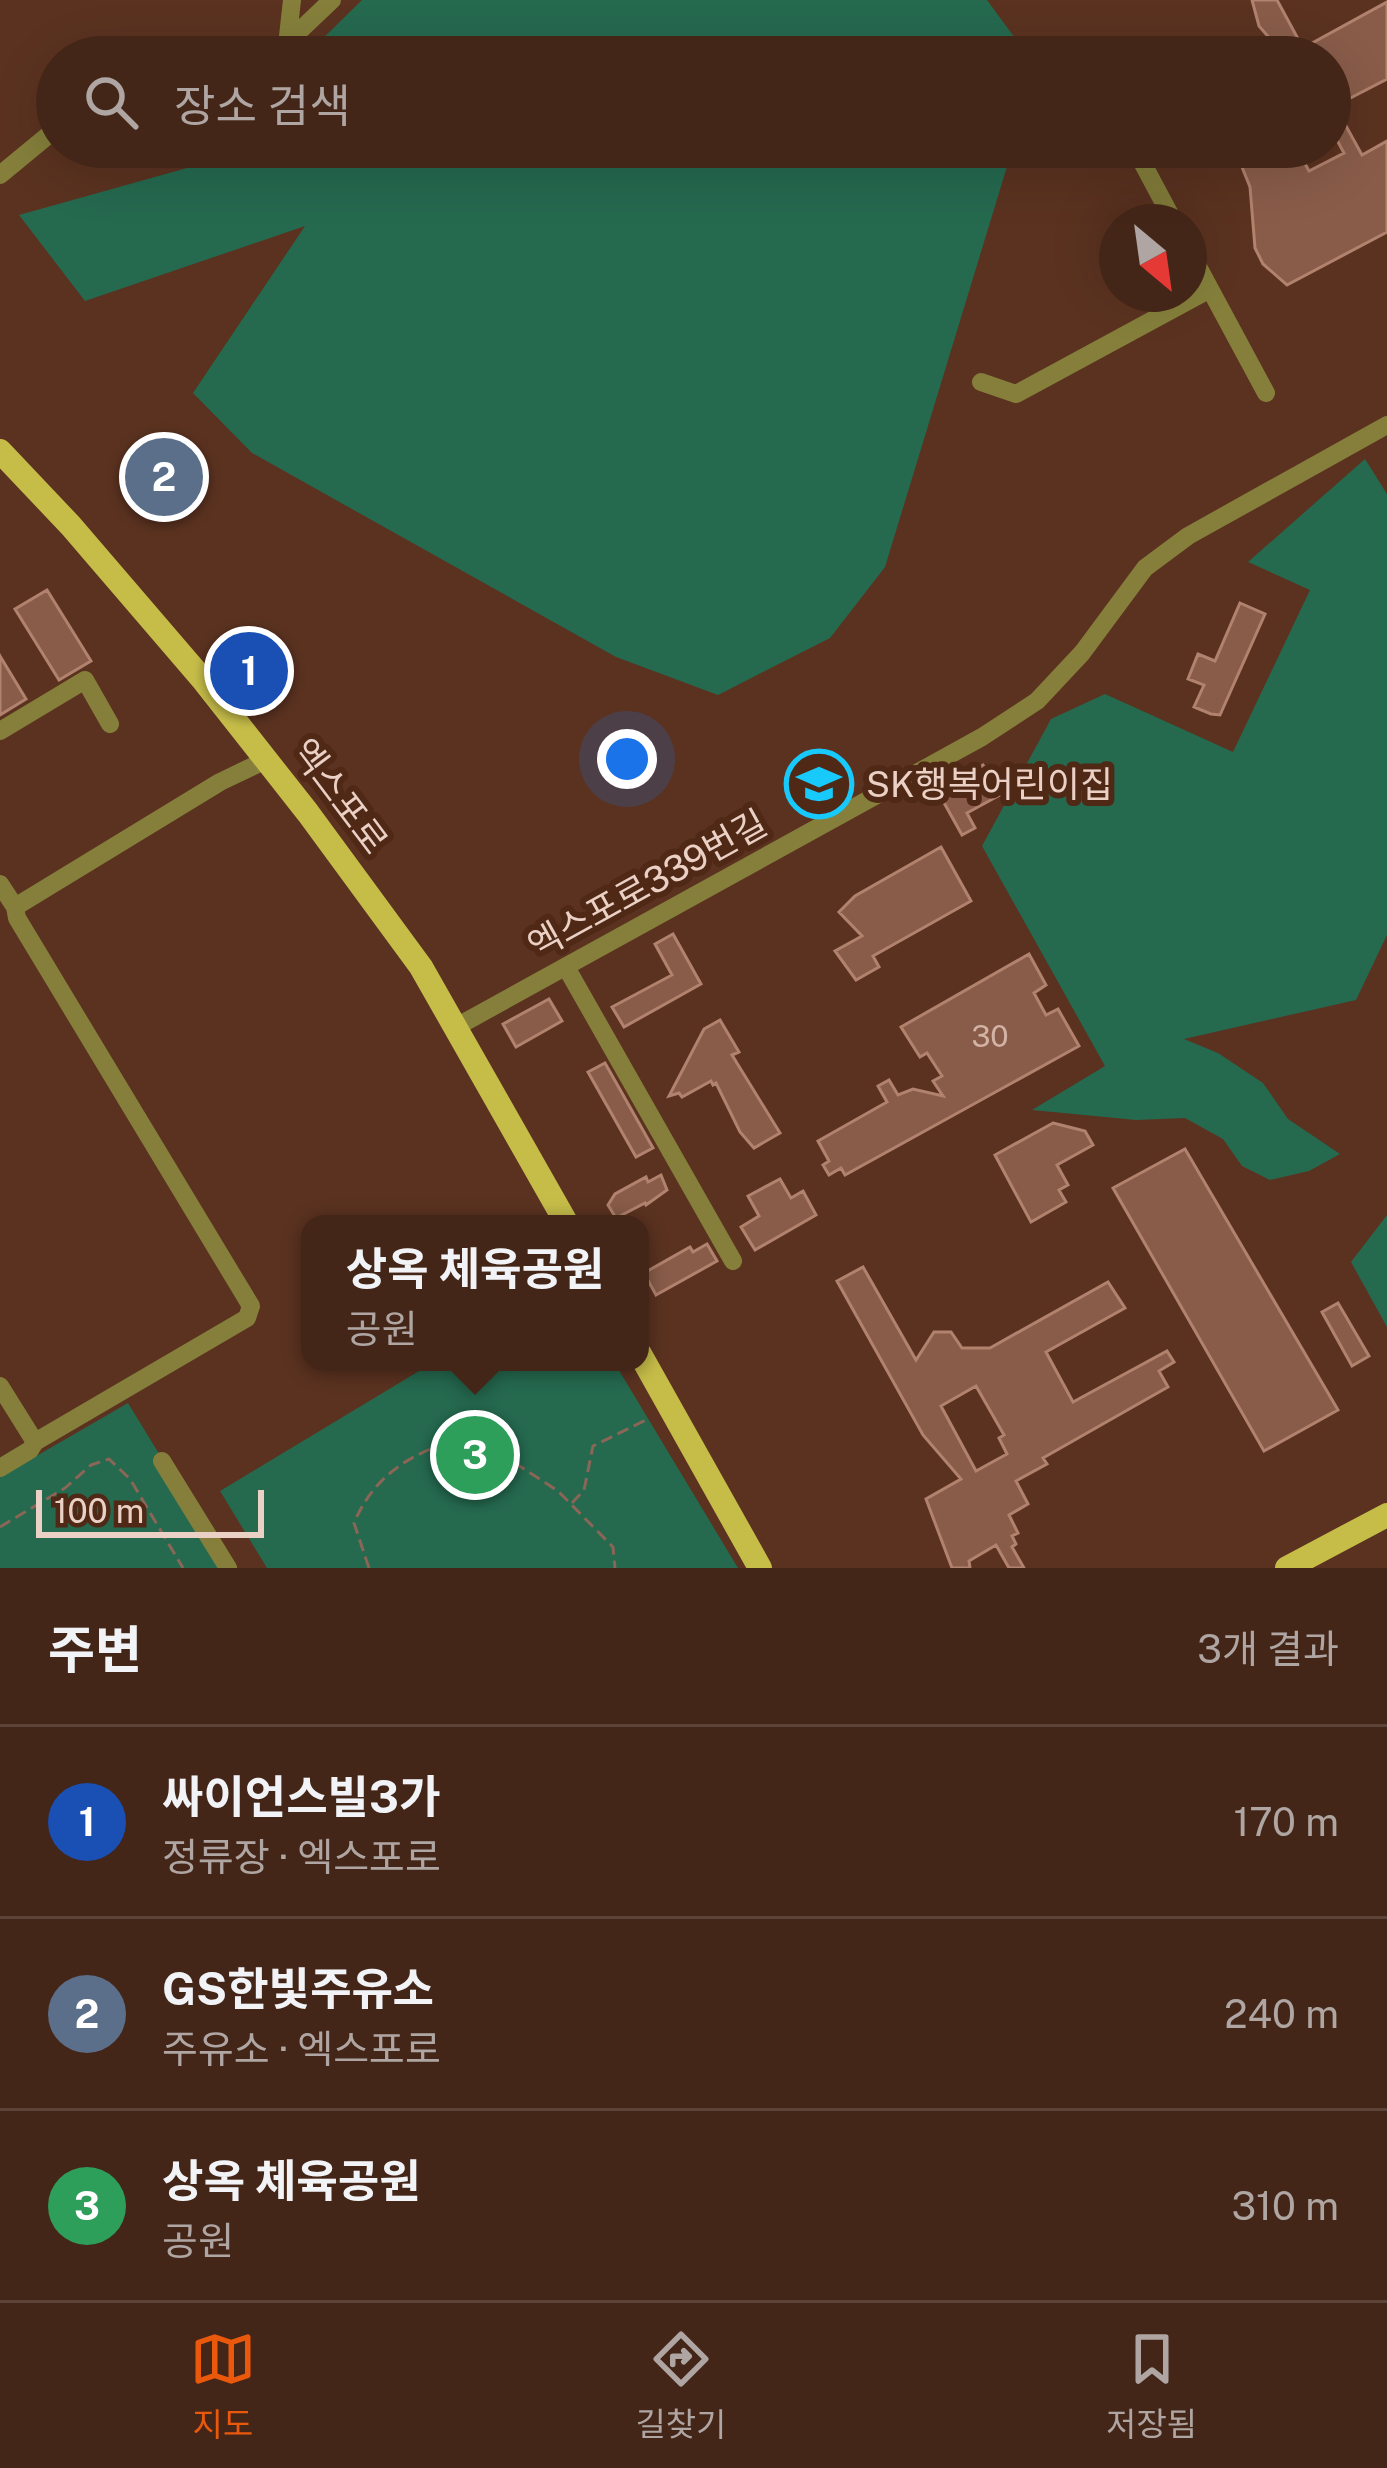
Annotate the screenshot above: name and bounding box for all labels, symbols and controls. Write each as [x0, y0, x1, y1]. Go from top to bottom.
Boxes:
search box [36, 36, 1351, 168]
icon: search [78, 69, 144, 135]
text: 장소 검색 [174, 79, 351, 132]
north arrow [1099, 204, 1207, 312]
pin: 2 [125, 432, 203, 522]
pin: 1 [210, 626, 288, 716]
your location [597, 729, 657, 789]
street label: 엑스포로 [283, 730, 397, 862]
school or university icon: SK행복어린이집 [784, 749, 854, 819]
place label: SK행복어린이집 [866, 763, 1113, 805]
street label: 엑스포로339번길 [520, 801, 774, 967]
house number: 30 [971, 1018, 1009, 1054]
popup [301, 1215, 649, 1371]
text: 상옥 체육공원 [346, 1242, 604, 1295]
text: 공원 [346, 1306, 417, 1352]
pin: 3 [436, 1410, 514, 1500]
scale bar [36, 1484, 264, 1537]
text: 100 m [54, 1492, 144, 1530]
text: 주변 [48, 1620, 142, 1679]
text: 3개 결과 [1197, 1626, 1339, 1672]
text: 싸이언스빌3가 [162, 1770, 440, 1823]
text: 1 [79, 1799, 95, 1845]
text: 170 m [1233, 1799, 1339, 1845]
text: 정류장 · 엑스포로 [162, 1834, 441, 1880]
text: GS한빛주유소 [162, 1962, 434, 2015]
text: 2 [75, 1991, 99, 2037]
text: 240 m [1224, 1991, 1339, 2037]
text: 주유소 · 엑스포로 [162, 2026, 441, 2072]
text: 상옥 체육공원 [162, 2154, 421, 2207]
text: 3 [74, 2183, 100, 2229]
text: 310 m [1231, 2183, 1339, 2229]
text: 공원 [162, 2218, 234, 2264]
tab: 지도 [190, 2326, 256, 2446]
tab: 길찾기 [635, 2326, 726, 2446]
tab: 저장됨 [1106, 2326, 1197, 2446]

